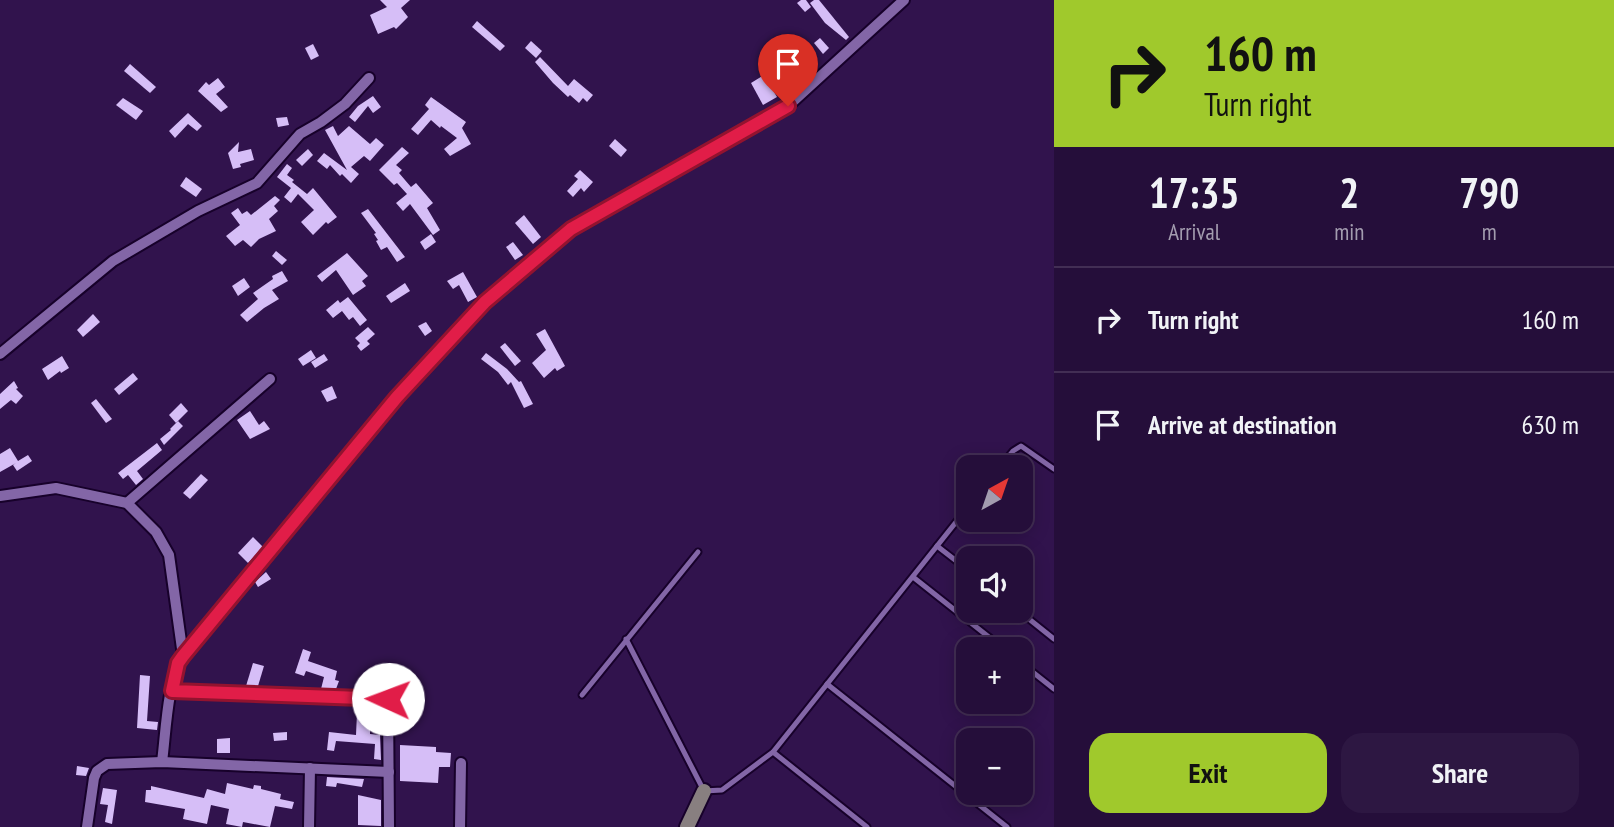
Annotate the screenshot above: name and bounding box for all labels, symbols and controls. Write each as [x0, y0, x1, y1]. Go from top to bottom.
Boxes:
text: 160 m [1204, 21, 1317, 85]
icon: right [1089, 28, 1180, 119]
pin [758, 34, 818, 106]
icon: arrive [769, 45, 807, 83]
text: Turn right [1204, 83, 1312, 125]
text: 17:35 [1149, 165, 1240, 220]
text: 2 [1339, 165, 1359, 220]
text: 790 [1459, 165, 1519, 220]
text: Arrival [1168, 217, 1220, 246]
text: min [1334, 217, 1364, 246]
text: m [1482, 217, 1497, 246]
icon: right [1089, 301, 1127, 339]
text: Turn right [1148, 303, 1239, 336]
text: 160 m [1521, 303, 1579, 336]
icon: arrive [1089, 406, 1127, 444]
text: Arrive at destination [1148, 408, 1337, 441]
text: 630 m [1521, 408, 1579, 441]
north arrow [956, 455, 1032, 532]
map controls [956, 455, 1033, 805]
button: sound [956, 546, 1033, 623]
button: + [956, 637, 1033, 714]
position arrow [351, 662, 425, 736]
button: − [956, 728, 1033, 805]
button: Exit [1089, 733, 1327, 813]
button: Share [1341, 733, 1579, 813]

